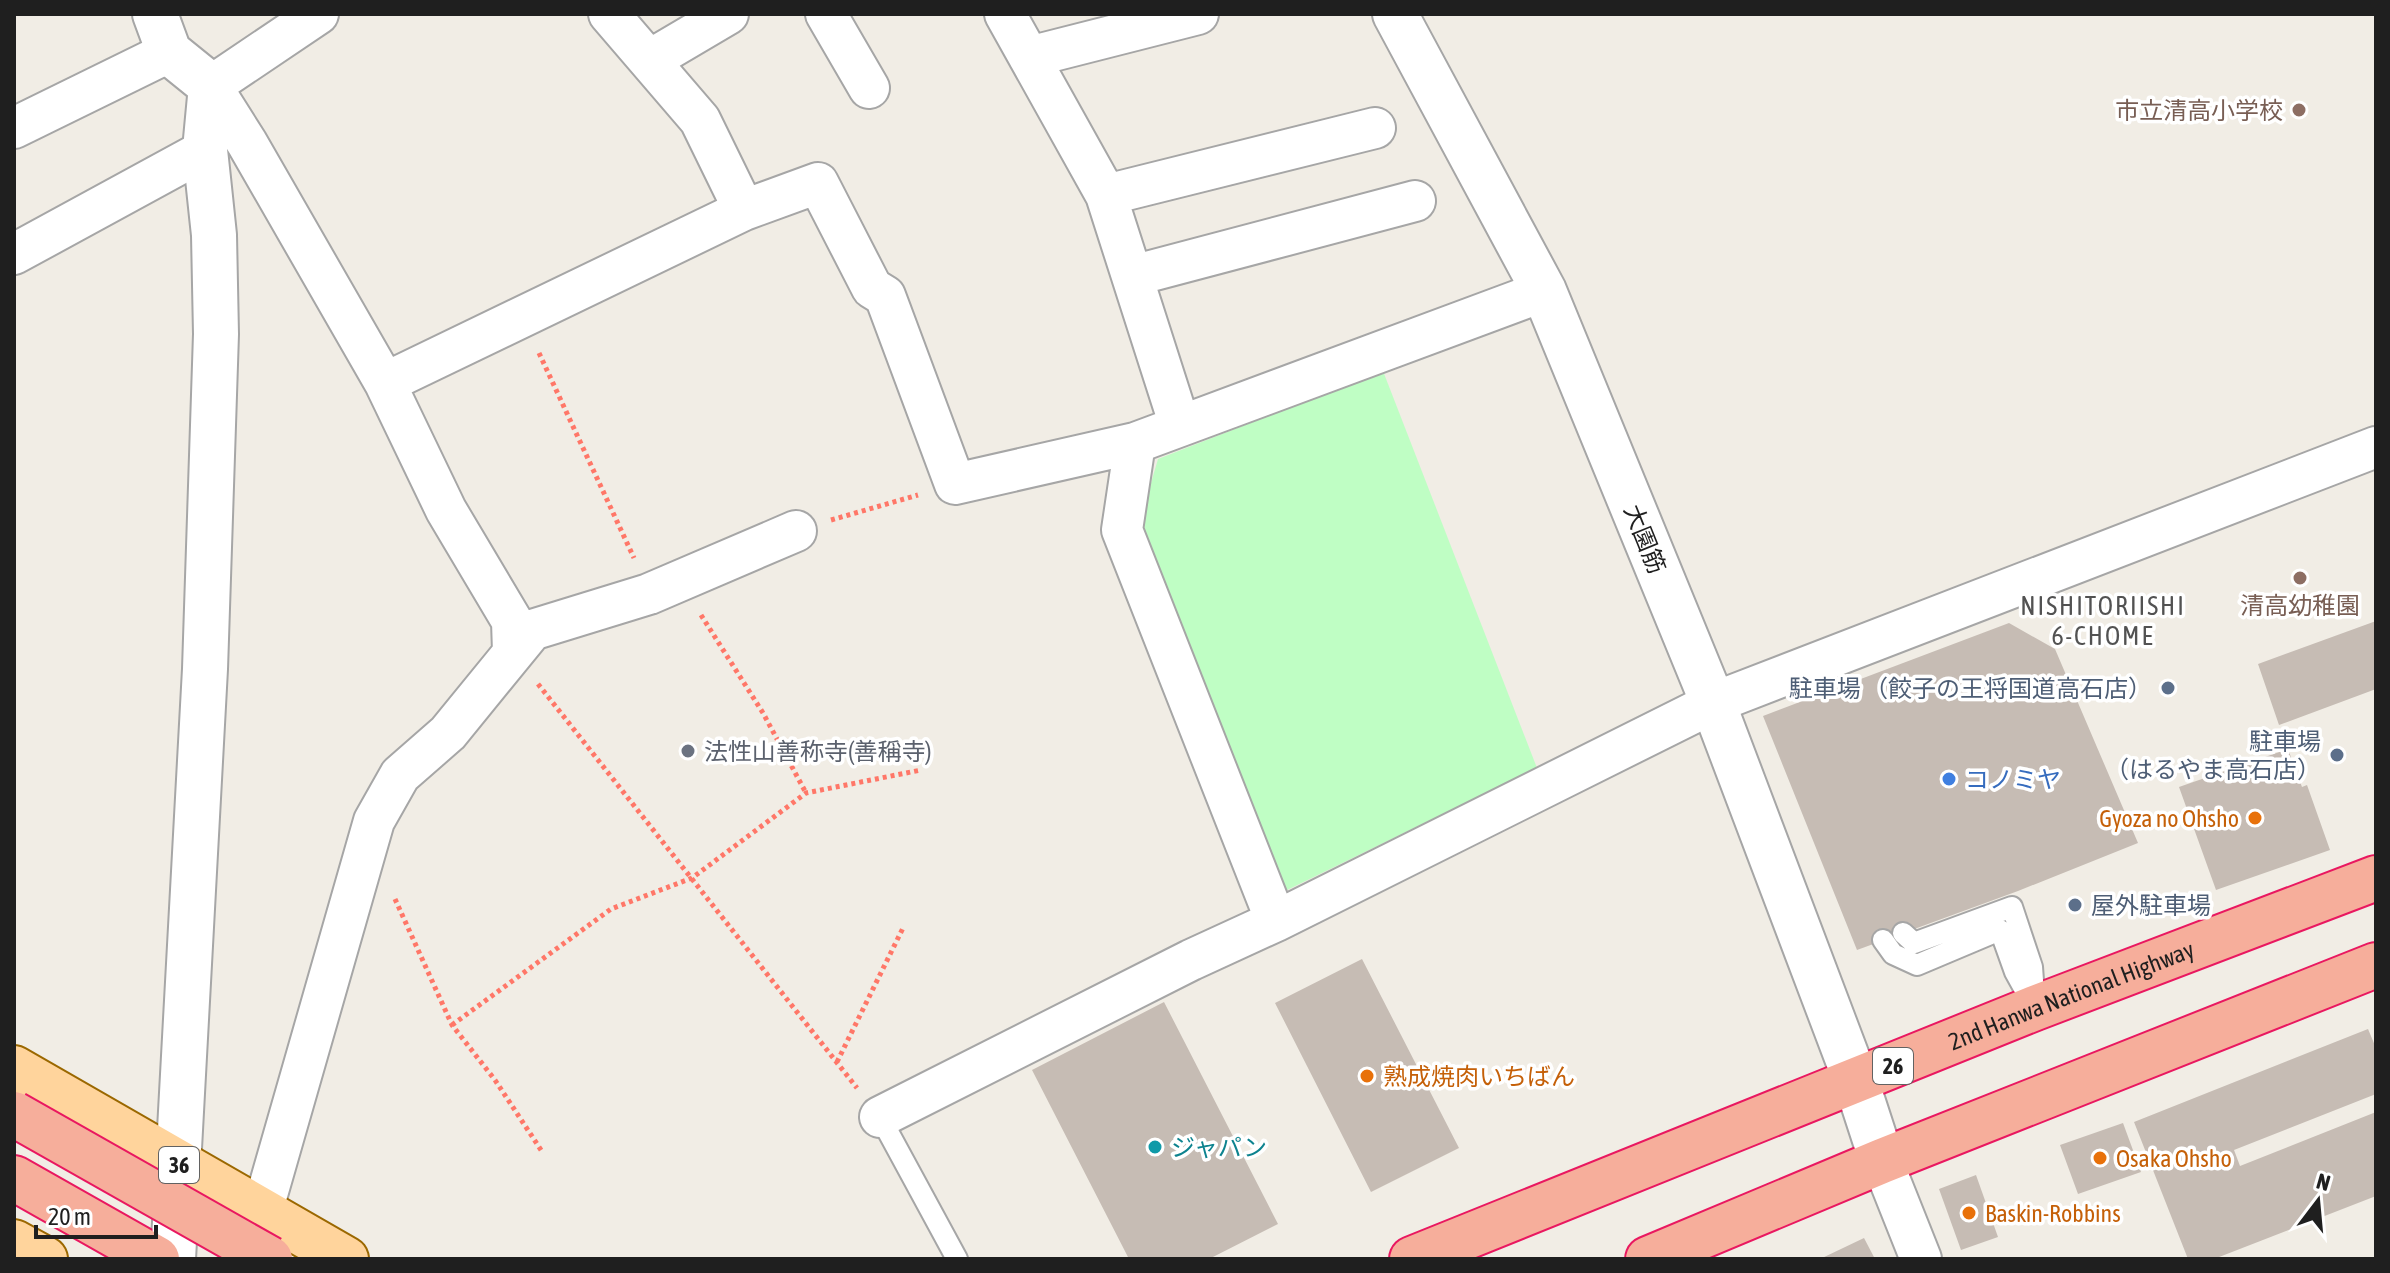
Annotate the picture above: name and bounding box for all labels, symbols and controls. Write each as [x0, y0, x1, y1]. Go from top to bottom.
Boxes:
place label: 市立清高小学校 [2115, 97, 2283, 124]
marker: 市立清高小学校 [2290, 101, 2308, 119]
street label: 大園筋 [1619, 501, 1671, 577]
marker: 清高幼稚園 [2291, 569, 2309, 587]
district label: NISHITORIISHI 6-CHOME [2020, 591, 2186, 651]
place label: 清高幼稚園 [2240, 592, 2360, 619]
place label: 駐車場 （餃子の王将国道高石店） [1789, 675, 2152, 702]
marker: 駐車場 （餃子の王将国道高石店） [2159, 679, 2177, 697]
place label: 駐車場 （はるやま高石店） [2105, 728, 2321, 783]
place label: 法性山善称寺(善稱寺) [704, 738, 932, 765]
marker: 法性山善称寺(善稱寺) [679, 742, 697, 760]
marker: 駐車場 （はるやま高石店） [2328, 746, 2346, 764]
place label: コノミヤ [1965, 766, 2061, 793]
marker: コノミヤ [1940, 770, 1958, 788]
place label: Gyoza no Ohsho [2099, 805, 2239, 832]
marker: Gyoza no Ohsho [2246, 809, 2264, 827]
place label: 屋外駐車場 [2091, 892, 2211, 919]
marker: 屋外駐車場 [2066, 896, 2084, 914]
street label: 2nd Hanwa National Highway [1944, 935, 2198, 1055]
road number: 26 [1873, 1048, 1913, 1084]
place label: 熟成焼肉いちばん [1383, 1063, 1575, 1090]
marker: 熟成焼肉いちばん [1358, 1067, 1376, 1085]
place label: ジャパン [1171, 1134, 1267, 1161]
marker: ジャパン [1146, 1138, 1164, 1156]
place label: Osaka Ohsho [2116, 1145, 2232, 1172]
road number: 36 [159, 1147, 199, 1183]
marker: Osaka Ohsho [2091, 1149, 2109, 1167]
north arrow [2278, 1161, 2358, 1241]
text: N [2314, 1167, 2333, 1196]
scale bar [36, 1189, 156, 1239]
place label: Baskin-Robbins [1985, 1200, 2121, 1227]
text: 20 m [48, 1203, 91, 1230]
marker: Baskin-Robbins [1960, 1204, 1978, 1222]

